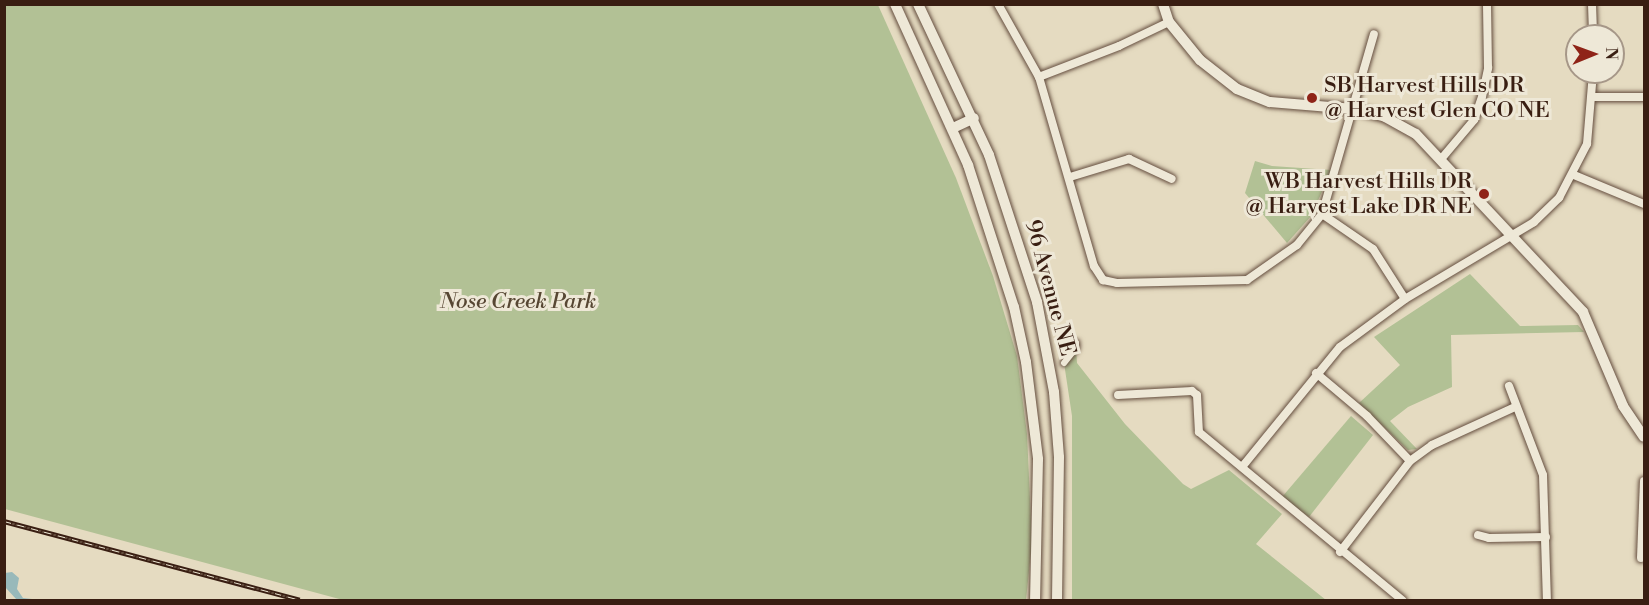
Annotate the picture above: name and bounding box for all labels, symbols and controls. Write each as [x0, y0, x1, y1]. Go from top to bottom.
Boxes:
north arrow [1565, 24, 1625, 84]
text: N [1601, 47, 1621, 60]
place label: SB Harvest Hills DR @ Harvest Glen CO NE [1324, 72, 1550, 124]
marker: SB Harvest Hills DR @ Harvest Glen CO NE [1305, 91, 1319, 105]
place label: WB Harvest Hills DR @ Harvest Lake DR NE [1245, 168, 1472, 220]
marker: WB Harvest Hills DR @ Harvest Lake DR NE [1477, 187, 1491, 201]
street label: 96 Avenue NE [1019, 217, 1081, 359]
park label: Nose Creek Park [440, 289, 596, 315]

